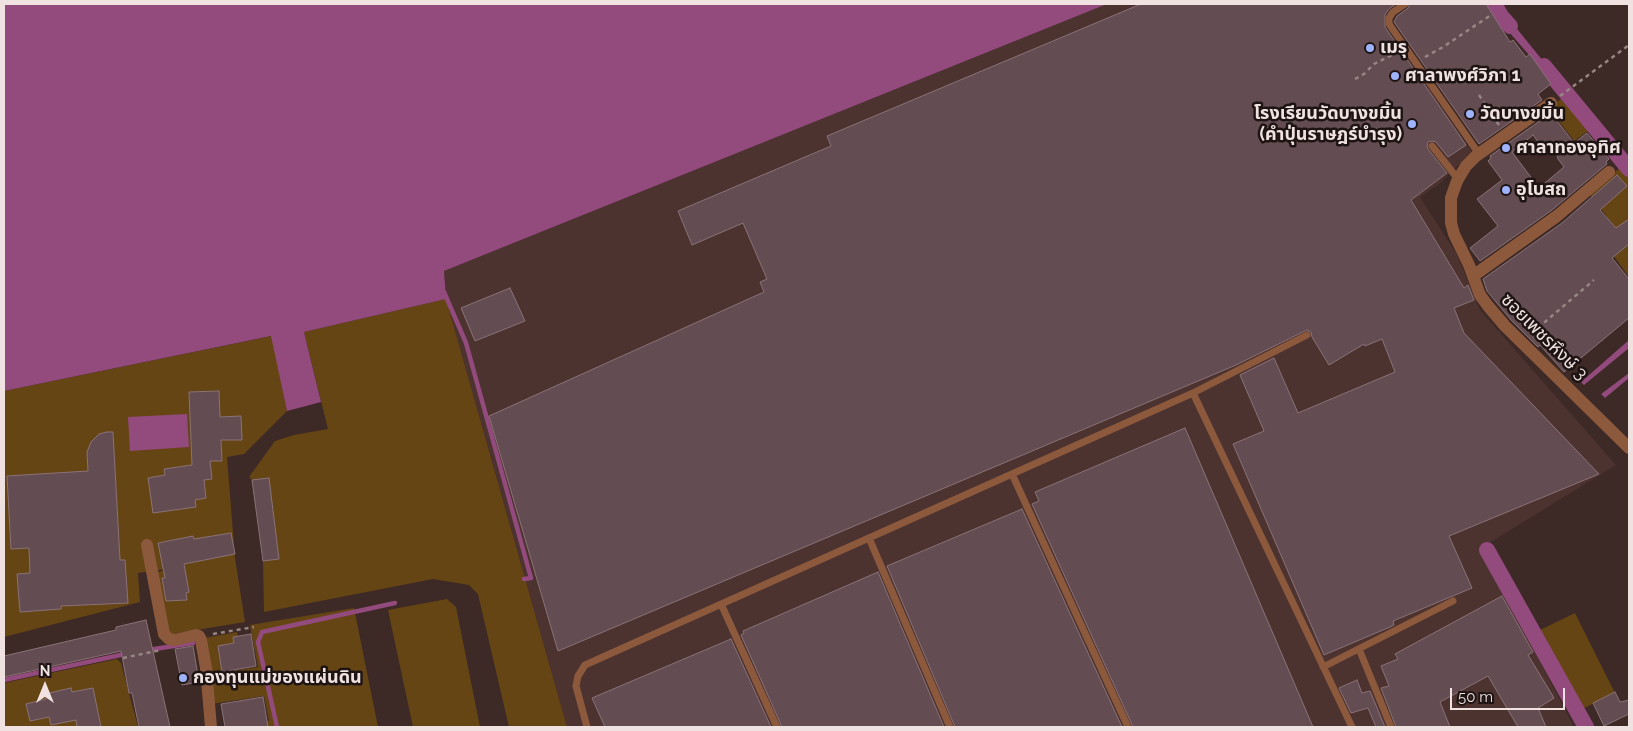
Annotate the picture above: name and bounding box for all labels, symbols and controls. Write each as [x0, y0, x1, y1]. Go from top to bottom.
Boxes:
place label: เมรุ [1380, 37, 1407, 59]
marker: เมรุ [1364, 42, 1376, 54]
place label: ศาลาพงศ์วิภา 1 [1405, 65, 1520, 87]
marker: ศาลาพงศ์วิภา 1 [1389, 70, 1401, 82]
place label: โรงเรียนวัดบางขมิ้น (คำปุ่นราษฎร์บำรุง) [1254, 103, 1402, 146]
place label: วัดบางขมิ้น [1480, 103, 1564, 125]
marker: วัดบางขมิ้น [1464, 108, 1476, 120]
marker: โรงเรียนวัดบางขมิ้น (คำปุ่นราษฎร์บำรุง) [1406, 118, 1418, 130]
place label: ศาลาทองอุทิศ [1516, 137, 1621, 159]
marker: ศาลาทองอุทิศ [1500, 142, 1512, 154]
place label: อุโบสถ [1516, 179, 1566, 201]
marker: อุโบสถ [1500, 184, 1512, 196]
street label: ซอยเพชรหึงษ์ 3 [1496, 289, 1592, 385]
north arrow [20, 661, 70, 711]
text: N [40, 663, 50, 679]
place label: กองทุนแม่ของแผ่นดิน [193, 667, 362, 689]
marker: กองทุนแม่ของแผ่นดิน [177, 672, 189, 684]
scale bar [1453, 678, 1568, 710]
text: 50 m [1458, 688, 1493, 706]

